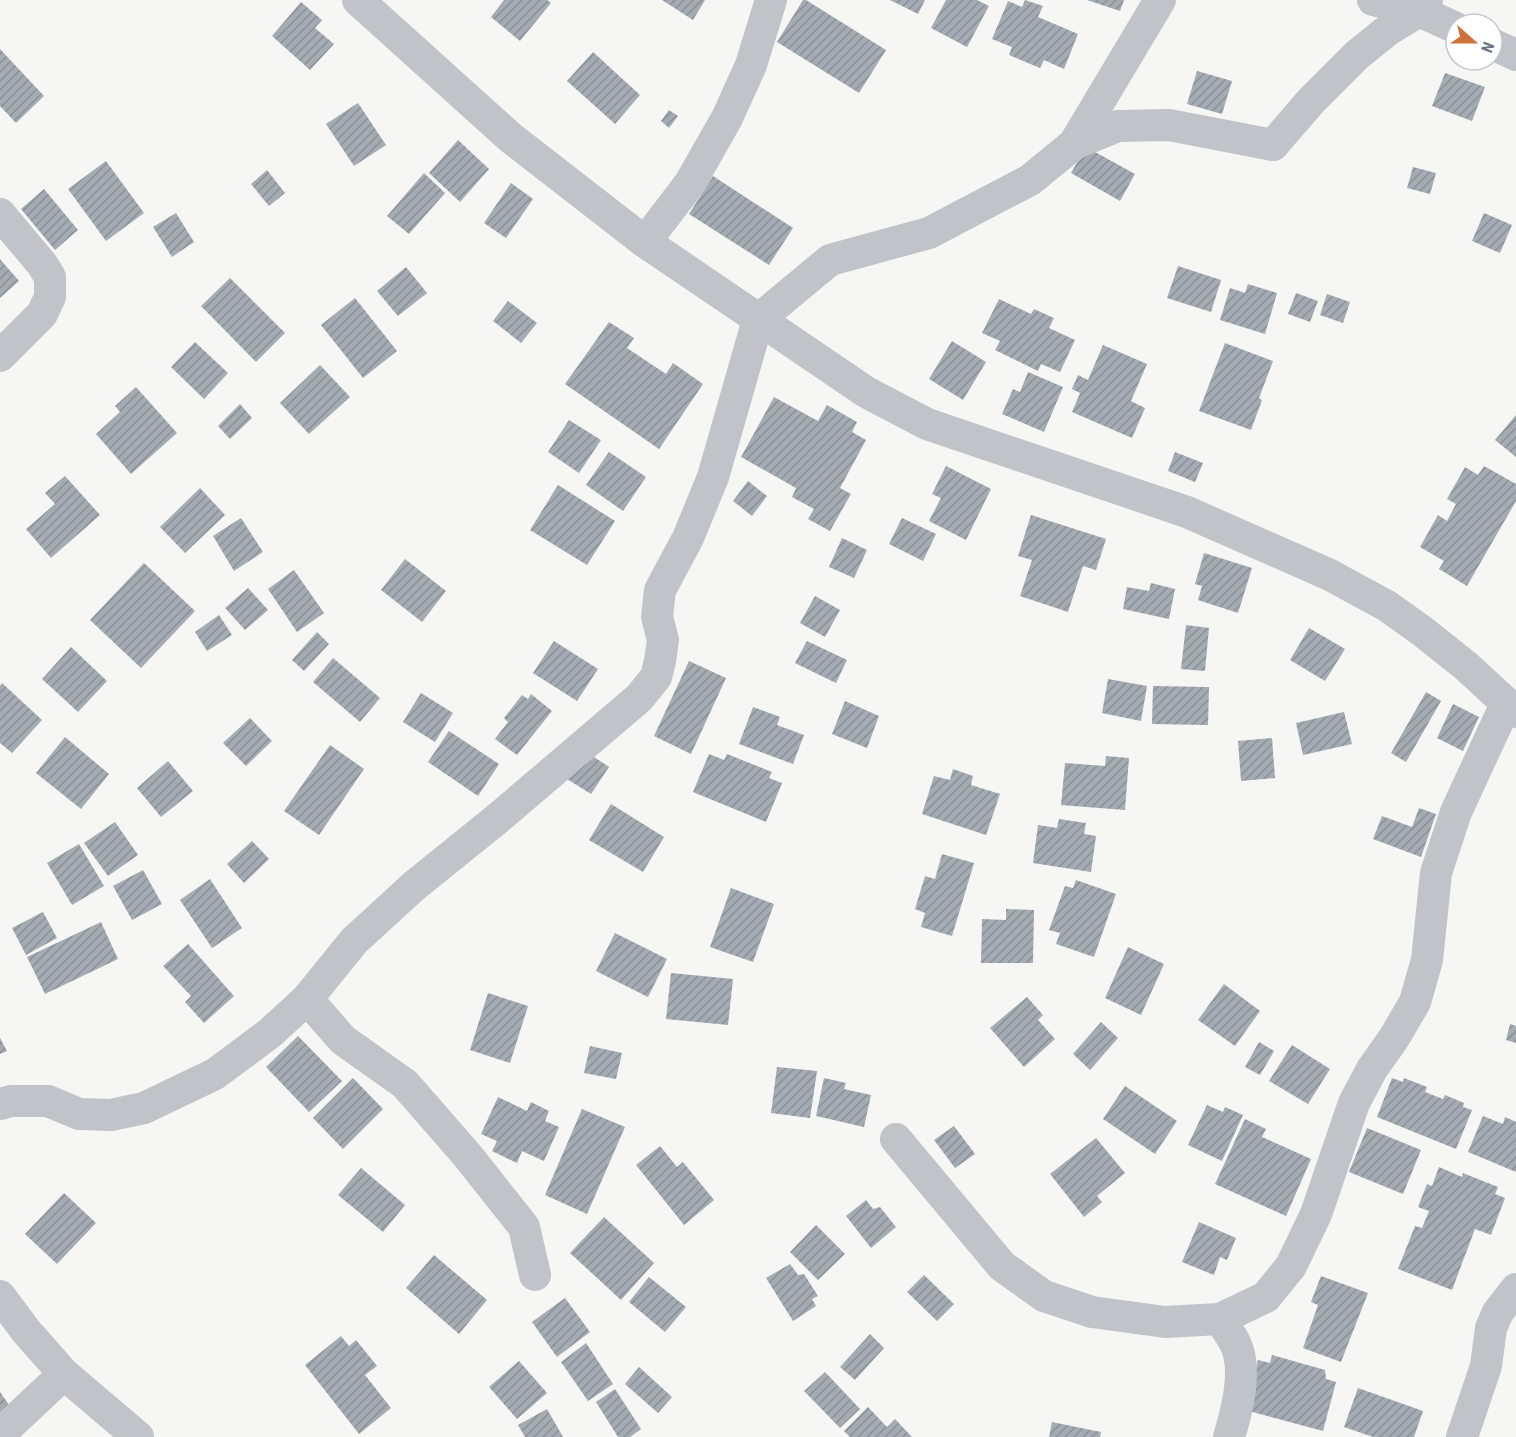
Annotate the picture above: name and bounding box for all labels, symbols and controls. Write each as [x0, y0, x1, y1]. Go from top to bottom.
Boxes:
north arrow [1444, 12, 1504, 72]
text: N [1477, 39, 1498, 55]

